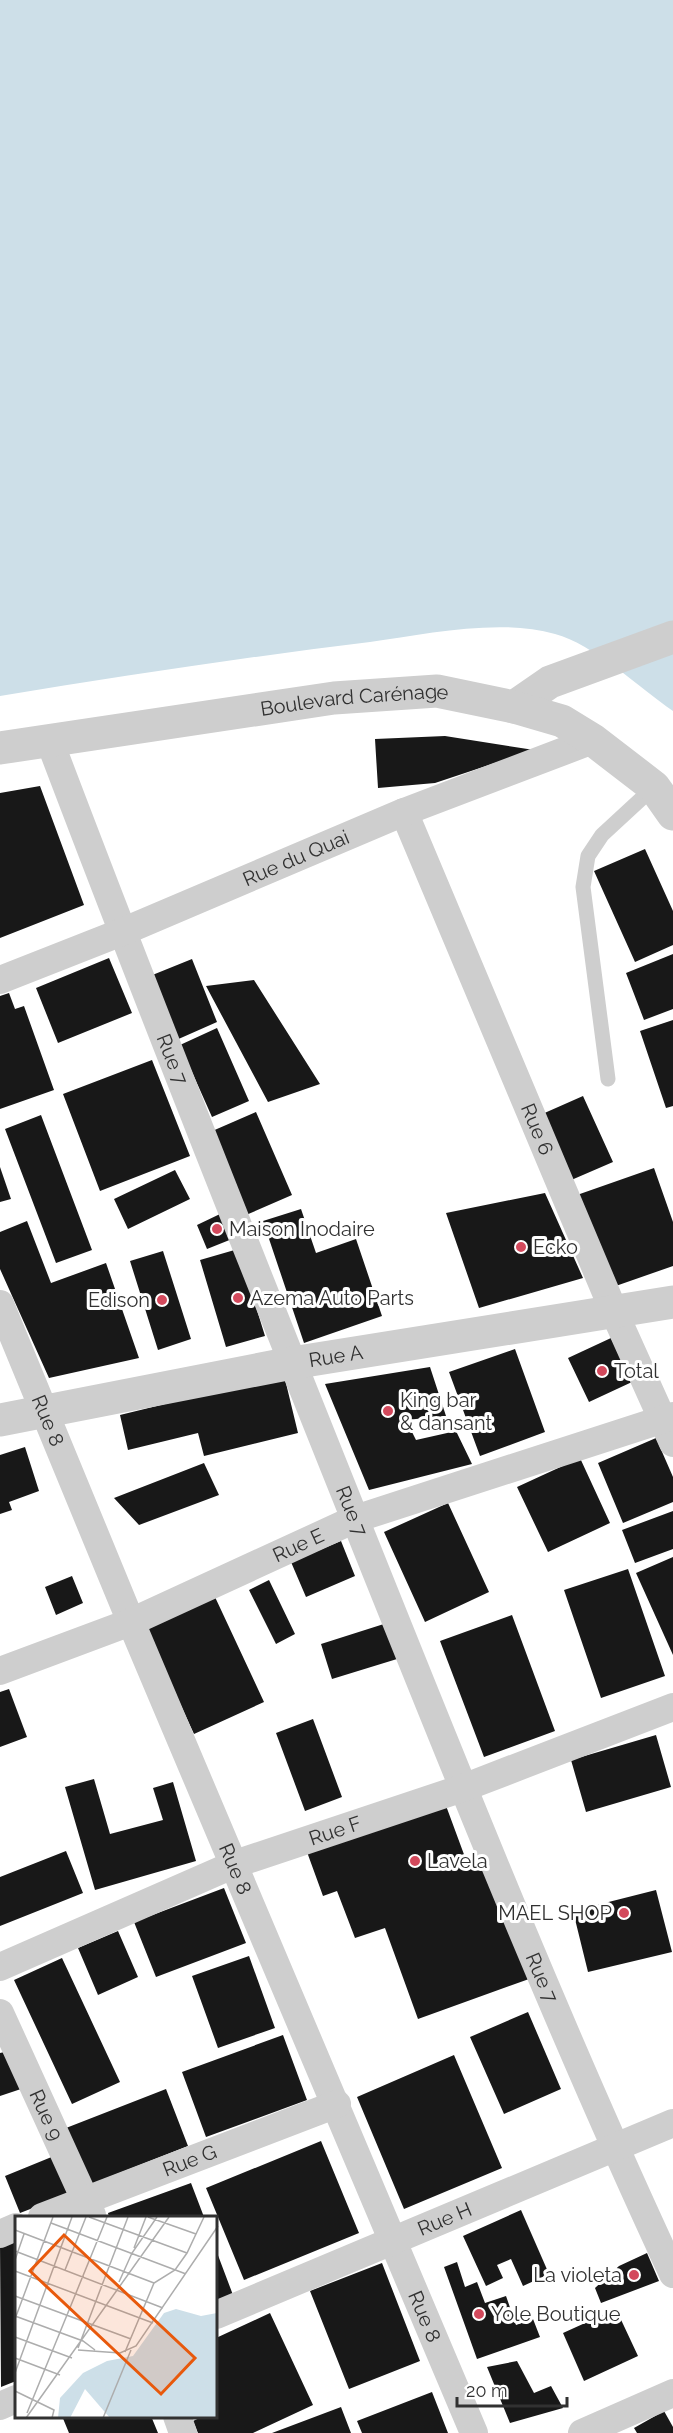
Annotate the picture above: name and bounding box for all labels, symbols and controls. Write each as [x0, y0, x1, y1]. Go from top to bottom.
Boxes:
street label: Boulevard Carénage [259, 679, 451, 721]
street label: Rue du Quai [239, 825, 353, 891]
street label: Rue 7 [152, 1030, 193, 1088]
street label: Rue 6 [516, 1100, 559, 1159]
place label: Maison Inodaire [229, 1217, 375, 1241]
marker: Maison Inodaire [210, 1222, 224, 1236]
place label: Ecko [533, 1235, 578, 1259]
marker: Ecko [514, 1240, 528, 1254]
place label: Azema Auto Parts [250, 1286, 414, 1310]
place label: Edison [88, 1288, 150, 1312]
marker: Azema Auto Parts [231, 1291, 245, 1305]
marker: Edison [155, 1293, 169, 1307]
street label: Rue A [307, 1340, 365, 1372]
place label: Total [614, 1359, 659, 1383]
marker: Total [595, 1364, 609, 1378]
place label: King bar & dansant [400, 1388, 493, 1435]
street label: Rue 8 [27, 1391, 69, 1450]
marker: King bar & dansant [381, 1404, 395, 1418]
street label: Rue 7 [331, 1482, 373, 1540]
street label: Rue E [269, 1523, 328, 1567]
street label: Rue F [306, 1811, 364, 1850]
street label: Rue 8 [214, 1840, 257, 1898]
place label: Lavela [427, 1849, 488, 1873]
marker: Lavela [408, 1854, 422, 1868]
place label: MAEL SHOP [498, 1901, 612, 1925]
marker: MAEL SHOP [617, 1906, 631, 1920]
street label: Rue 7 [521, 1949, 563, 2007]
street label: Rue 9 [24, 2086, 68, 2144]
street label: Rue G [159, 2139, 220, 2182]
street label: Rue H [414, 2197, 475, 2241]
inset map [15, 2216, 218, 2418]
place label: La violeta [533, 2263, 622, 2287]
marker: La violeta [627, 2268, 641, 2282]
street label: Rue 8 [403, 2287, 446, 2346]
place label: Yole Boutique [491, 2302, 621, 2326]
marker: Yole Boutique [472, 2307, 486, 2321]
scale bar [457, 2370, 566, 2408]
text: 20 m [466, 2380, 508, 2401]

